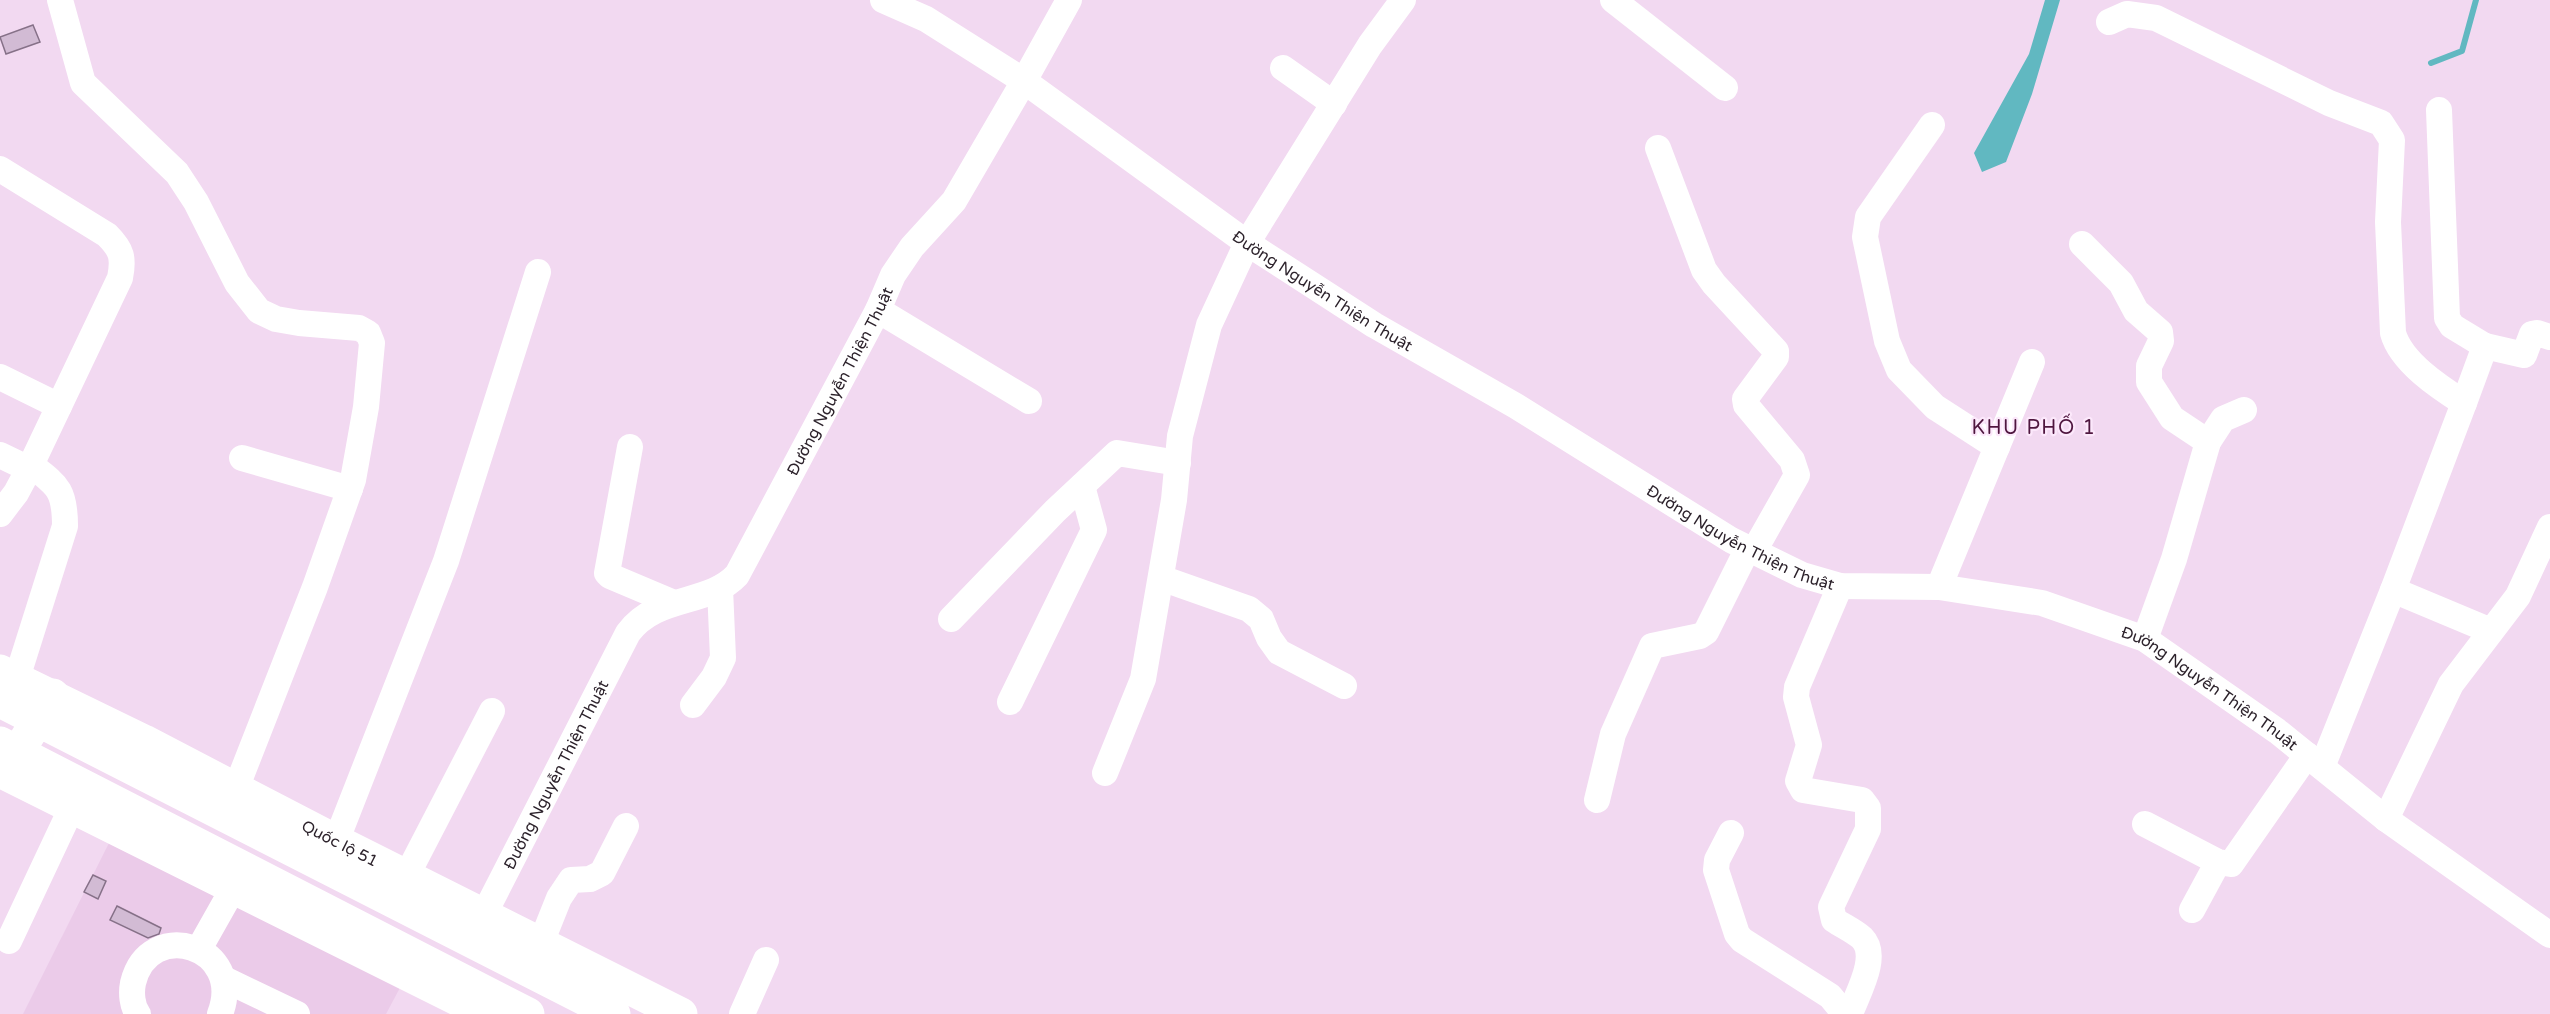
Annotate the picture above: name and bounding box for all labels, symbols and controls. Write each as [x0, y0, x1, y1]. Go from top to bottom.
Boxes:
street label: Đường Nguyễn Thiện Thuật [1228, 227, 1416, 356]
street label: Đường Nguyễn Thiện Thuật [783, 284, 898, 479]
district label: KHU PHỐ 1 [1972, 413, 2096, 440]
street label: Đường Nguyễn Thiện Thuật [1642, 481, 1837, 595]
street label: Đường Nguyễn Thiện Thuật [2118, 622, 2302, 755]
street label: Đường Nguyễn Thiện Thuật [500, 677, 613, 873]
street label: Quốc lộ 51 [298, 816, 381, 871]

